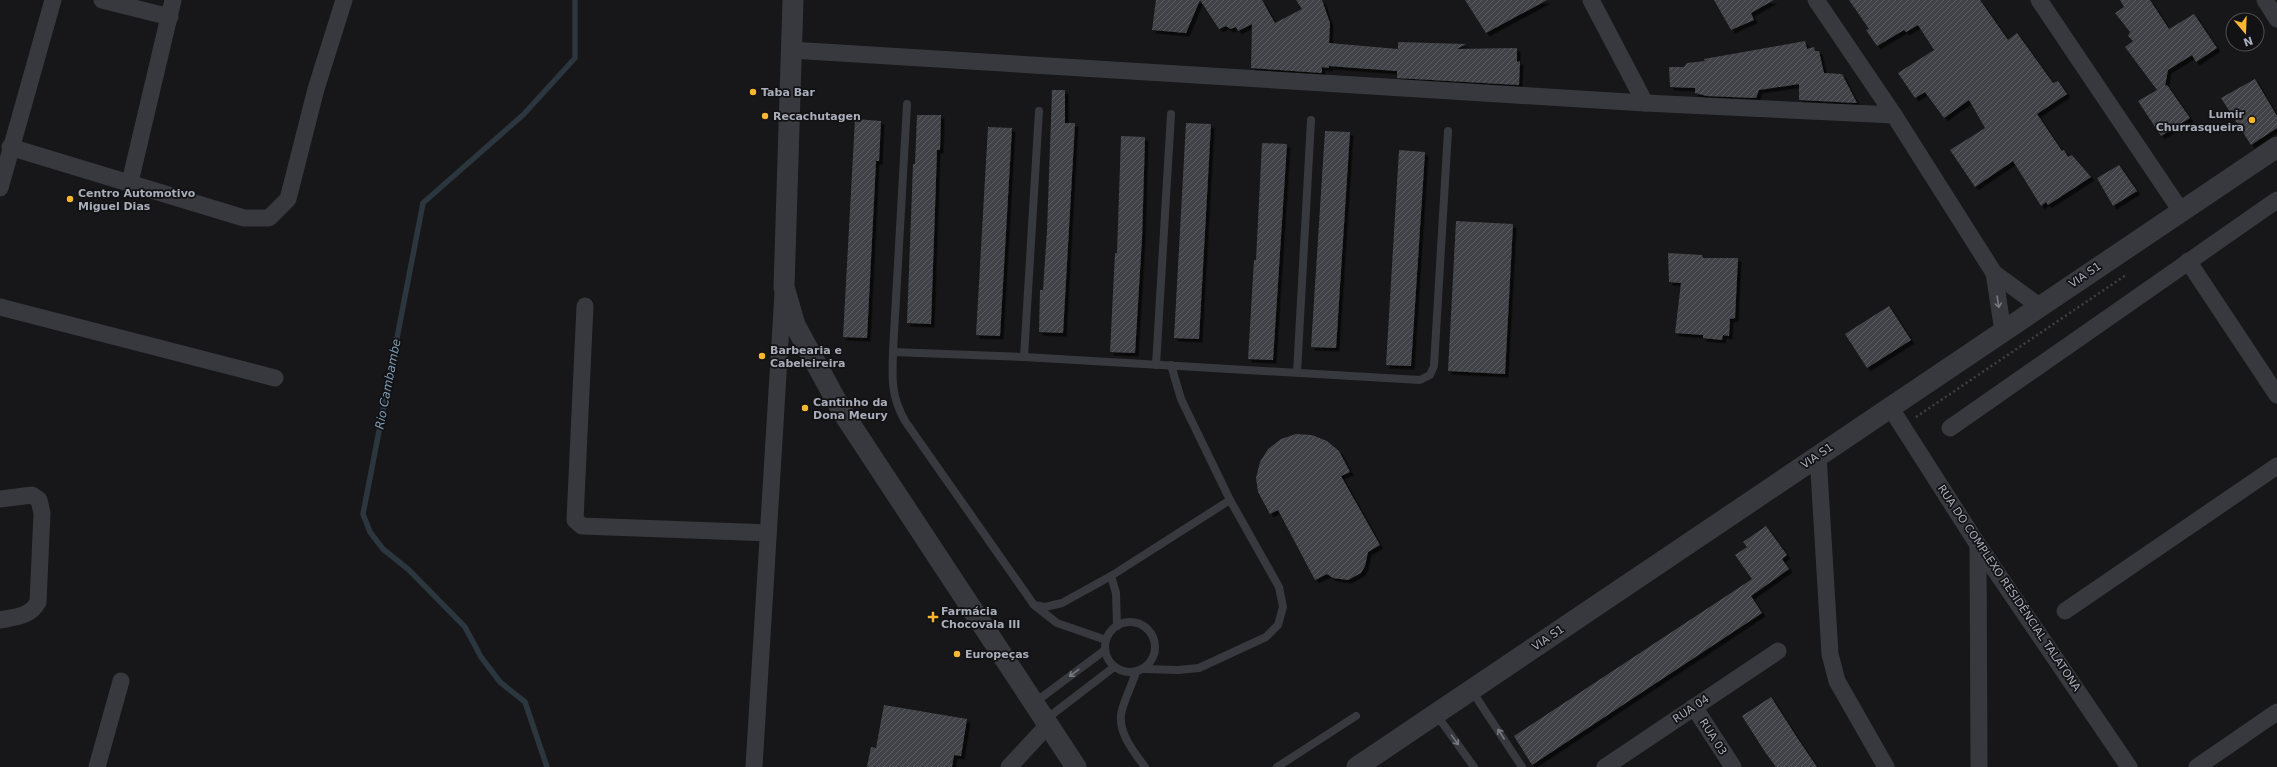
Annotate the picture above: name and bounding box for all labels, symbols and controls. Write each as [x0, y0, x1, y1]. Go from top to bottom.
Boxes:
north arrow [2225, 12, 2265, 52]
text: N [2242, 33, 2255, 49]
place label: Taba Bar [761, 86, 815, 99]
marker: Taba Bar [748, 87, 758, 97]
place label: Lumir Churrasqueira [2156, 108, 2245, 134]
place label: Recachutagen [773, 110, 861, 123]
marker: Recachutagen [760, 111, 770, 121]
marker: Lumir Churrasqueira [2247, 115, 2257, 125]
place label: Centro Automotivo Miguel Dias [78, 187, 196, 213]
marker: Centro Automotivo Miguel Dias [65, 194, 75, 204]
street label: VIA S1 [2067, 260, 2103, 290]
one-way arrow [1994, 295, 2002, 308]
water label: Rio Cambambe [372, 338, 404, 430]
place label: Barbearia e Cabeleireira [770, 344, 845, 370]
marker: Barbearia e Cabeleireira [757, 351, 767, 361]
place label: Cantinho da Dona Meury [813, 396, 888, 422]
marker: Cantinho da Dona Meury [800, 403, 810, 413]
street label: VIA S1 [1799, 441, 1835, 471]
street label: RUA DO COMPLEXO RESIDÊNCIAL TALATONA [1935, 482, 2083, 694]
place label: Farmácia Chocovala III [941, 605, 1020, 631]
marker: Farmácia Chocovala III [928, 612, 938, 622]
street label: VIA S1 [1530, 623, 1566, 653]
place label: Europeças [965, 648, 1030, 661]
marker: Europeças [952, 649, 962, 659]
one-way arrow [1068, 669, 1079, 677]
street label: RUA 04 [1670, 692, 1712, 726]
street label: RUA 03 [1696, 716, 1730, 758]
one-way arrow [1496, 729, 1505, 740]
one-way arrow [1451, 735, 1459, 746]

